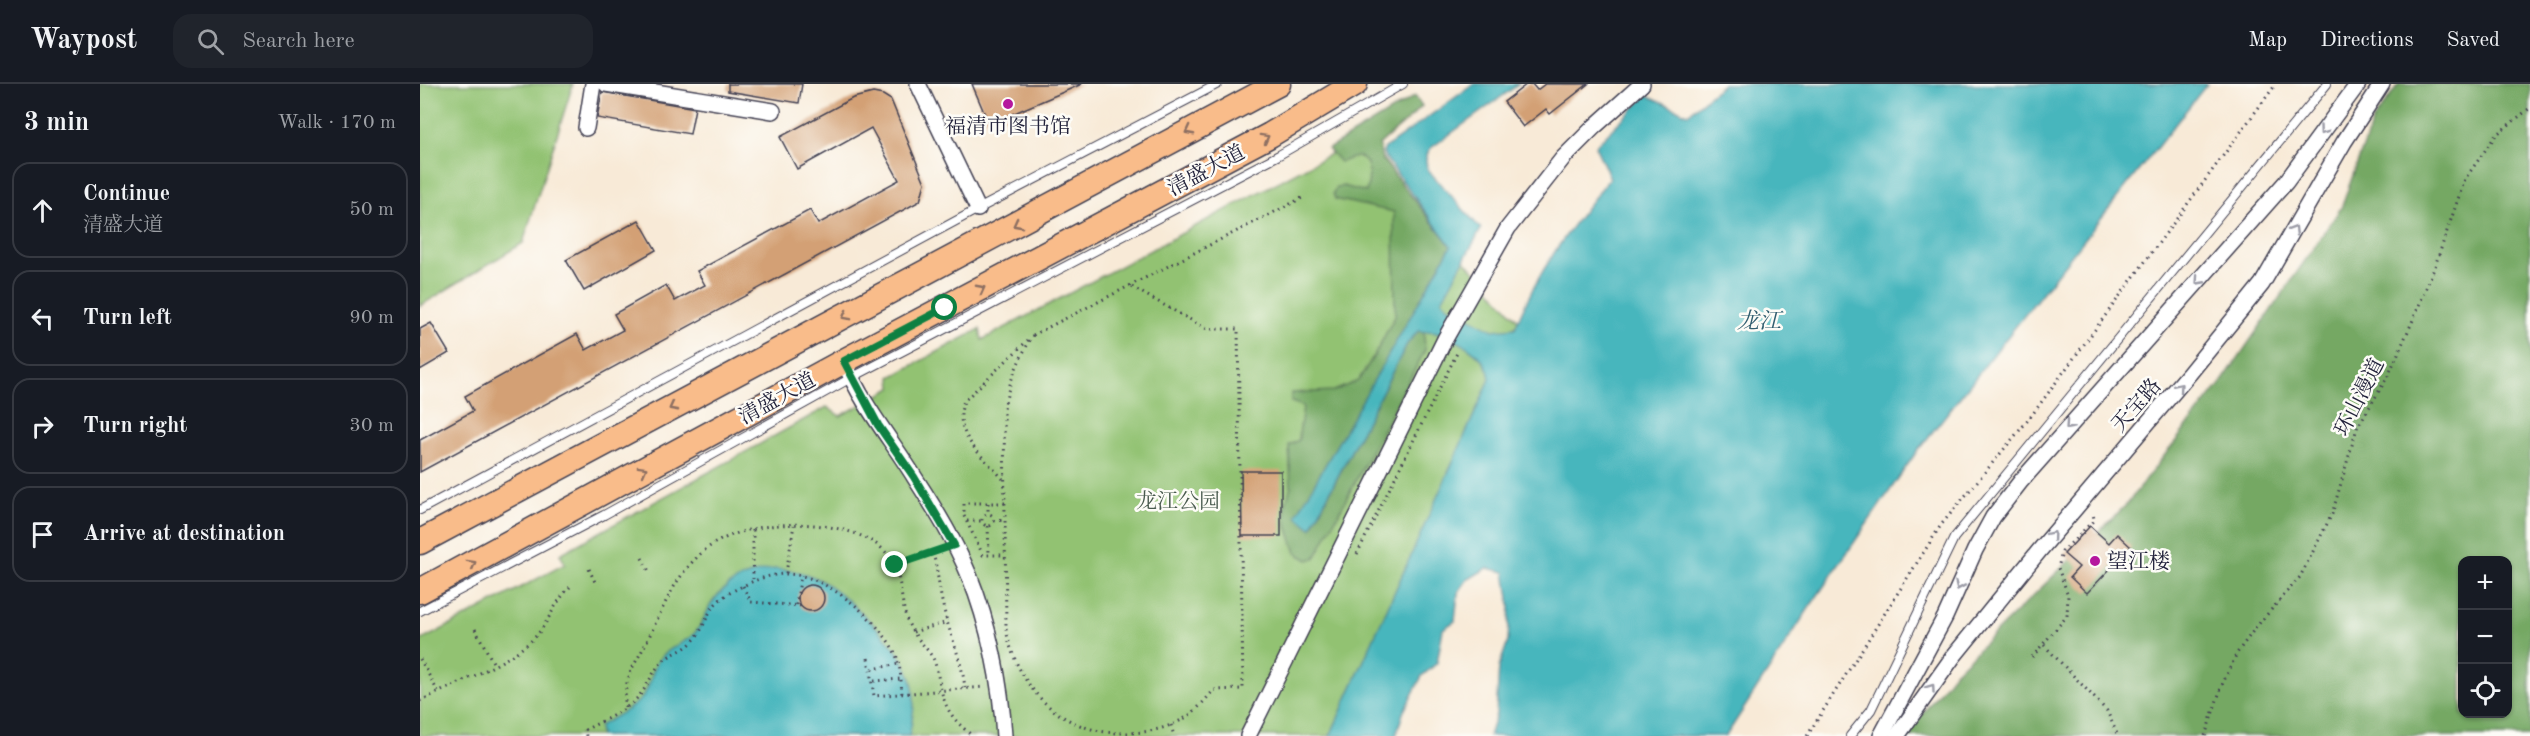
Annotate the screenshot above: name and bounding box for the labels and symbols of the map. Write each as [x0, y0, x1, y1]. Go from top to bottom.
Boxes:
marker: 福清市图书馆 [1001, 97, 1015, 111]
place label: 福清市图书馆 [945, 115, 1071, 138]
one-way arrow [1185, 124, 1196, 135]
one-way arrow [2320, 125, 2331, 136]
one-way arrow [1259, 134, 1269, 145]
street label: 清盛大道 [1163, 140, 1249, 200]
one-way arrow [1013, 217, 1024, 228]
one-way arrow [2287, 226, 2298, 236]
one-way arrow [2195, 274, 2206, 285]
one-way arrow [975, 284, 986, 296]
route start [931, 294, 957, 320]
one-way arrow [841, 309, 852, 320]
water label: 龙江 [1737, 309, 1784, 333]
street label: 环山漫道 [2330, 355, 2389, 440]
street label: 清盛大道 [734, 367, 820, 429]
street label: 天宝路 [2107, 374, 2166, 437]
one-way arrow [2171, 383, 2182, 394]
one-way arrow [669, 400, 680, 412]
one-way arrow [2065, 420, 2076, 430]
one-way arrow [637, 466, 647, 478]
park label: 龙江公园 [1136, 490, 1220, 513]
one-way arrow [2045, 531, 2056, 542]
place label: 望江楼 [2107, 550, 2170, 573]
route end [881, 551, 907, 577]
marker: 望江楼 [2088, 554, 2102, 568]
one-way arrow [466, 560, 476, 571]
one-way arrow [1954, 579, 1966, 590]
one-way arrow [1924, 684, 1935, 695]

